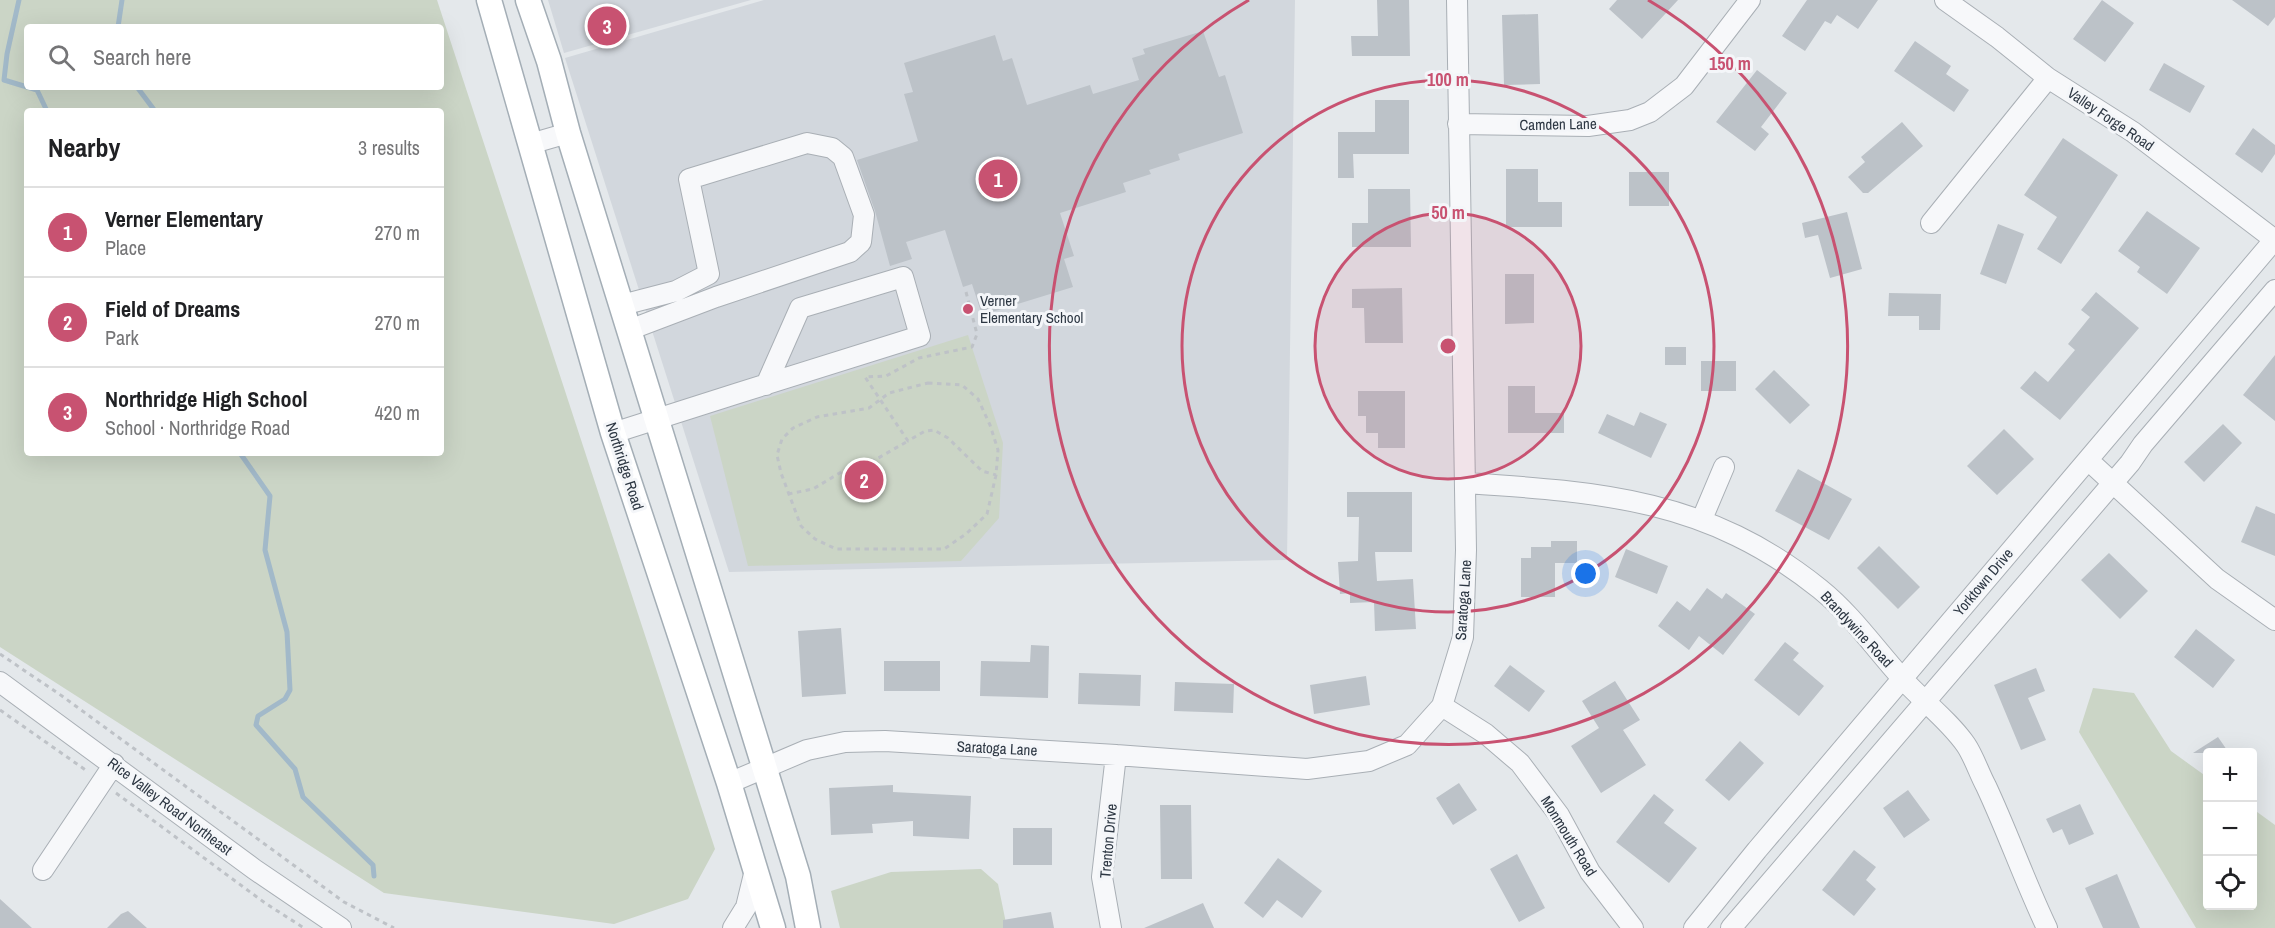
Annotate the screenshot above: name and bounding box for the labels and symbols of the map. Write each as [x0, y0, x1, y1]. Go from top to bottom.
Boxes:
pin: 3 [588, 3, 626, 48]
text: 150 m [1709, 51, 1751, 76]
text: 100 m [1427, 67, 1469, 92]
street label: Valley Forge Road [2064, 82, 2158, 156]
street label: Camden Lane [1519, 113, 1597, 135]
pin: 1 [978, 156, 1018, 201]
text: 50 m [1431, 200, 1465, 225]
place label: Verner Elementary School [980, 290, 1083, 328]
marker: Verner Elementary School [961, 302, 975, 316]
centre of rings [1438, 336, 1458, 356]
street label: Northridge Road [601, 420, 649, 512]
pin: 2 [844, 458, 884, 502]
street label: Yorktown Drive [1948, 543, 2018, 621]
street label: Saratoga Lane [1450, 559, 1476, 641]
your location [1571, 559, 1600, 588]
street label: Brandywine Road [1816, 586, 1898, 672]
street label: Saratoga Lane [956, 735, 1038, 761]
street label: Rice Valley Road Northeast [103, 752, 237, 860]
street label: Monmouth Road [1536, 792, 1602, 880]
street label: Trenton Drive [1094, 803, 1122, 879]

